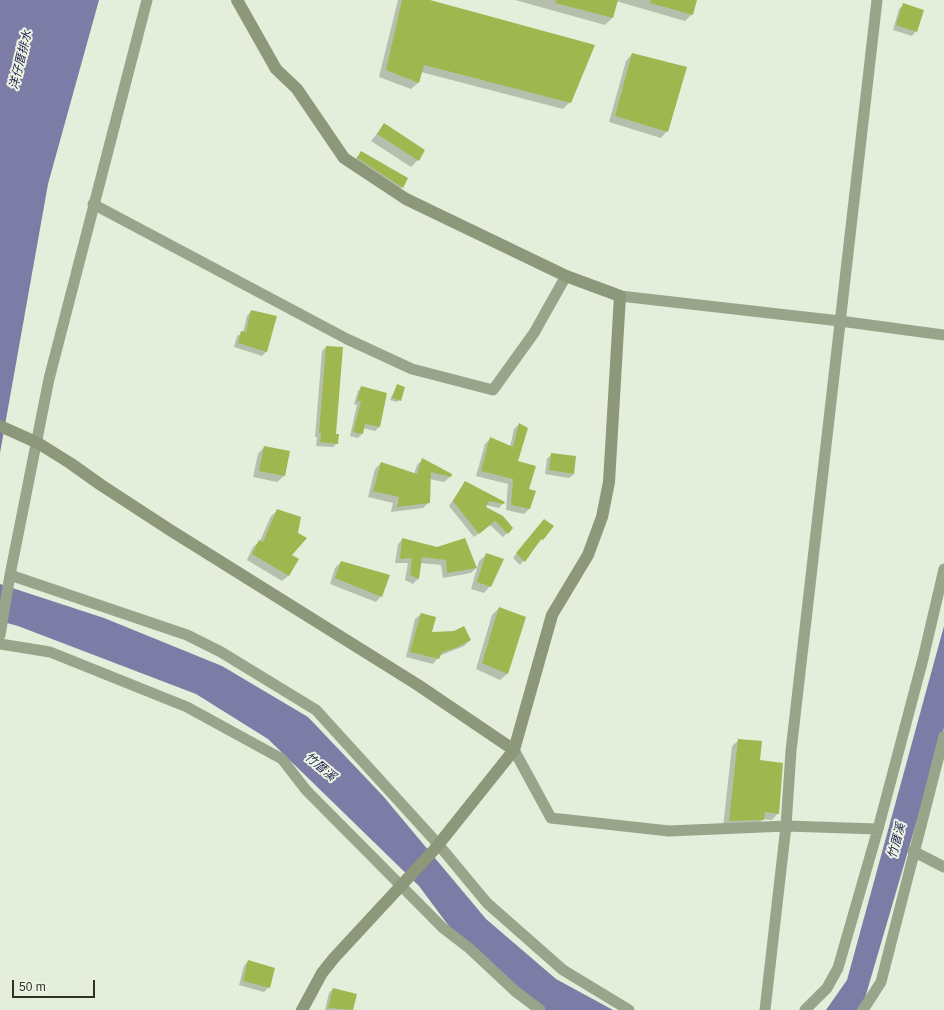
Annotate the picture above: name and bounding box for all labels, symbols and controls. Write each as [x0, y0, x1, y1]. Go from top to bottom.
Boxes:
water label: 洋仔厝排水 [7, 29, 35, 91]
water label: 竹厝溪 [302, 750, 338, 784]
water label: 竹厝溪 [885, 822, 909, 860]
scale bar [14, 972, 97, 998]
text: 50 m [19, 980, 46, 994]

